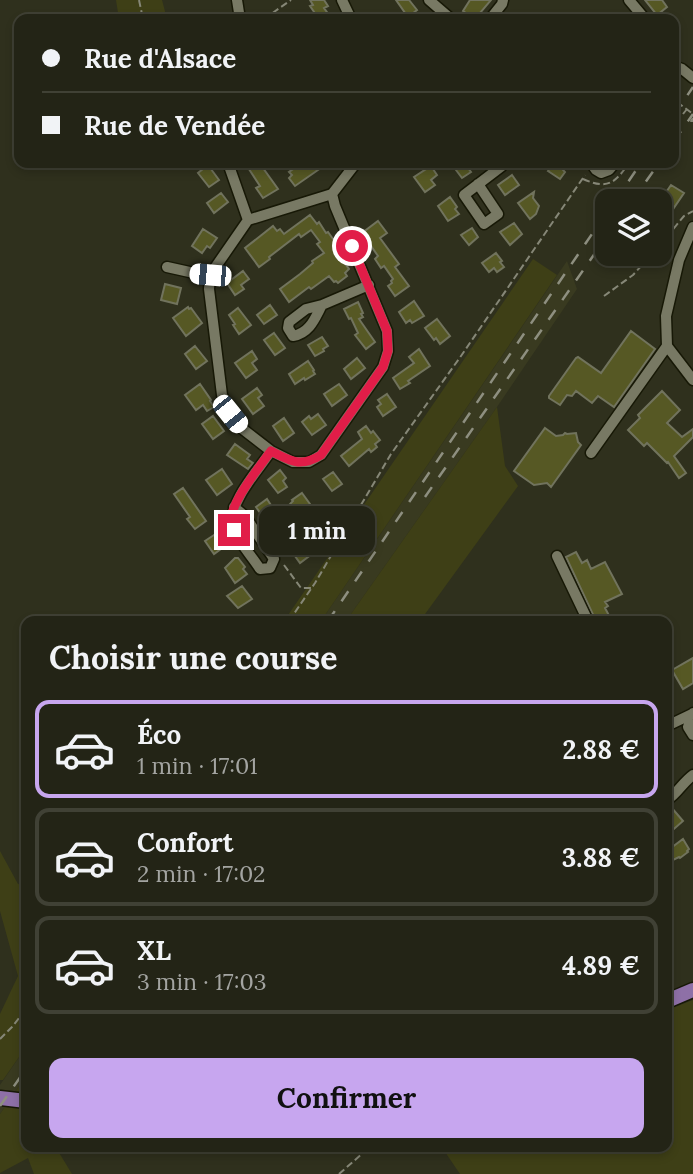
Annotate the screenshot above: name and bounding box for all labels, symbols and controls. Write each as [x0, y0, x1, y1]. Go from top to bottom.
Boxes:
text: Rue d'Alsace [84, 42, 236, 75]
text: Rue de Vendée [84, 109, 265, 142]
map controls [595, 189, 672, 266]
button: layers [595, 189, 672, 266]
route start [336, 230, 368, 262]
car [189, 263, 232, 287]
car [209, 391, 252, 437]
callout: 1 min [258, 505, 374, 554]
route end [218, 514, 250, 546]
text: 1 min [288, 516, 346, 545]
text: Choisir une course [49, 637, 337, 678]
icon: car [53, 718, 116, 781]
text: Éco [137, 718, 181, 751]
text: 2.88 € [562, 733, 640, 766]
text: 1 min · 17:01 [137, 751, 258, 780]
icon: car [53, 826, 116, 889]
text: Confort [137, 826, 234, 859]
text: 3.88 € [562, 841, 640, 874]
text: 2 min · 17:02 [137, 859, 265, 888]
icon: car [53, 934, 116, 997]
text: XL [137, 934, 171, 967]
text: 4.89 € [562, 949, 640, 982]
text: 3 min · 17:03 [137, 967, 267, 996]
button: Confirmer [49, 1058, 644, 1138]

